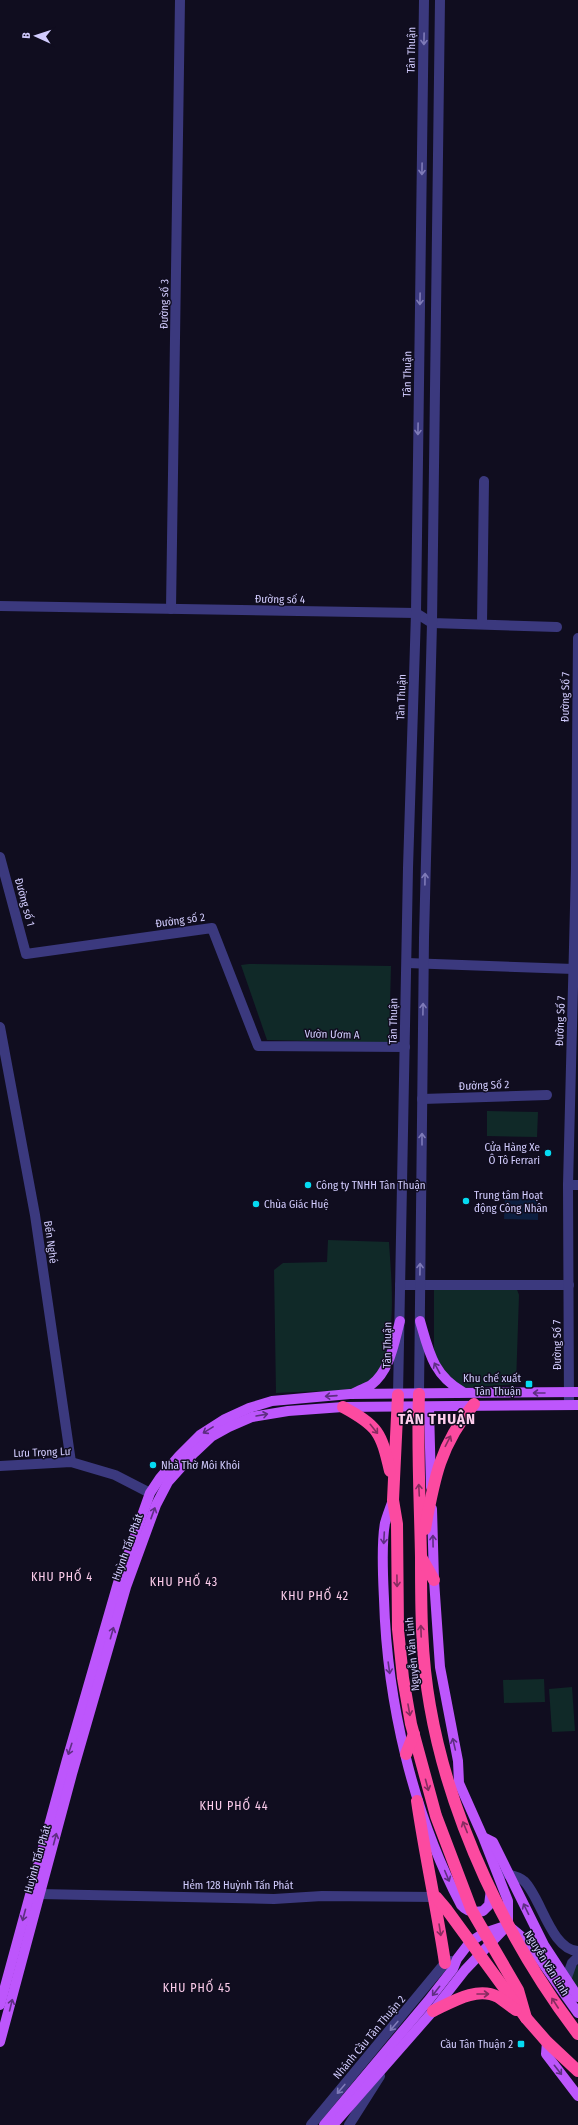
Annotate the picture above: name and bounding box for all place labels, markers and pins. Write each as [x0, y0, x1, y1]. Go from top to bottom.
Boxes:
place label: Cửa Hàng Xe Ô Tô Ferrari [484, 1141, 540, 1167]
marker: Cửa Hàng Xe Ô Tô Ferrari [543, 1148, 553, 1158]
place label: Công ty TNHH Tân Thuận [316, 1179, 426, 1192]
marker: Công ty TNHH Tân Thuận [303, 1180, 313, 1190]
place label: Trung tâm Hoạt động Công Nhân [474, 1189, 548, 1215]
marker: Trung tâm Hoạt động Công Nhân [461, 1196, 471, 1206]
place label: Chùa Giác Huệ [264, 1198, 329, 1211]
marker: Chùa Giác Huệ [251, 1199, 261, 1209]
place label: Khu chế xuất Tân Thuận [463, 1372, 521, 1398]
marker: Khu chế xuất Tân Thuận [524, 1379, 534, 1389]
place label: Nhà Thờ Môi Khôi [161, 1459, 240, 1472]
marker: Nhà Thờ Môi Khôi [148, 1460, 158, 1470]
place label: Cầu Tân Thuận 2 [440, 2038, 513, 2051]
marker: Cầu Tân Thuận 2 [516, 2039, 526, 2049]

